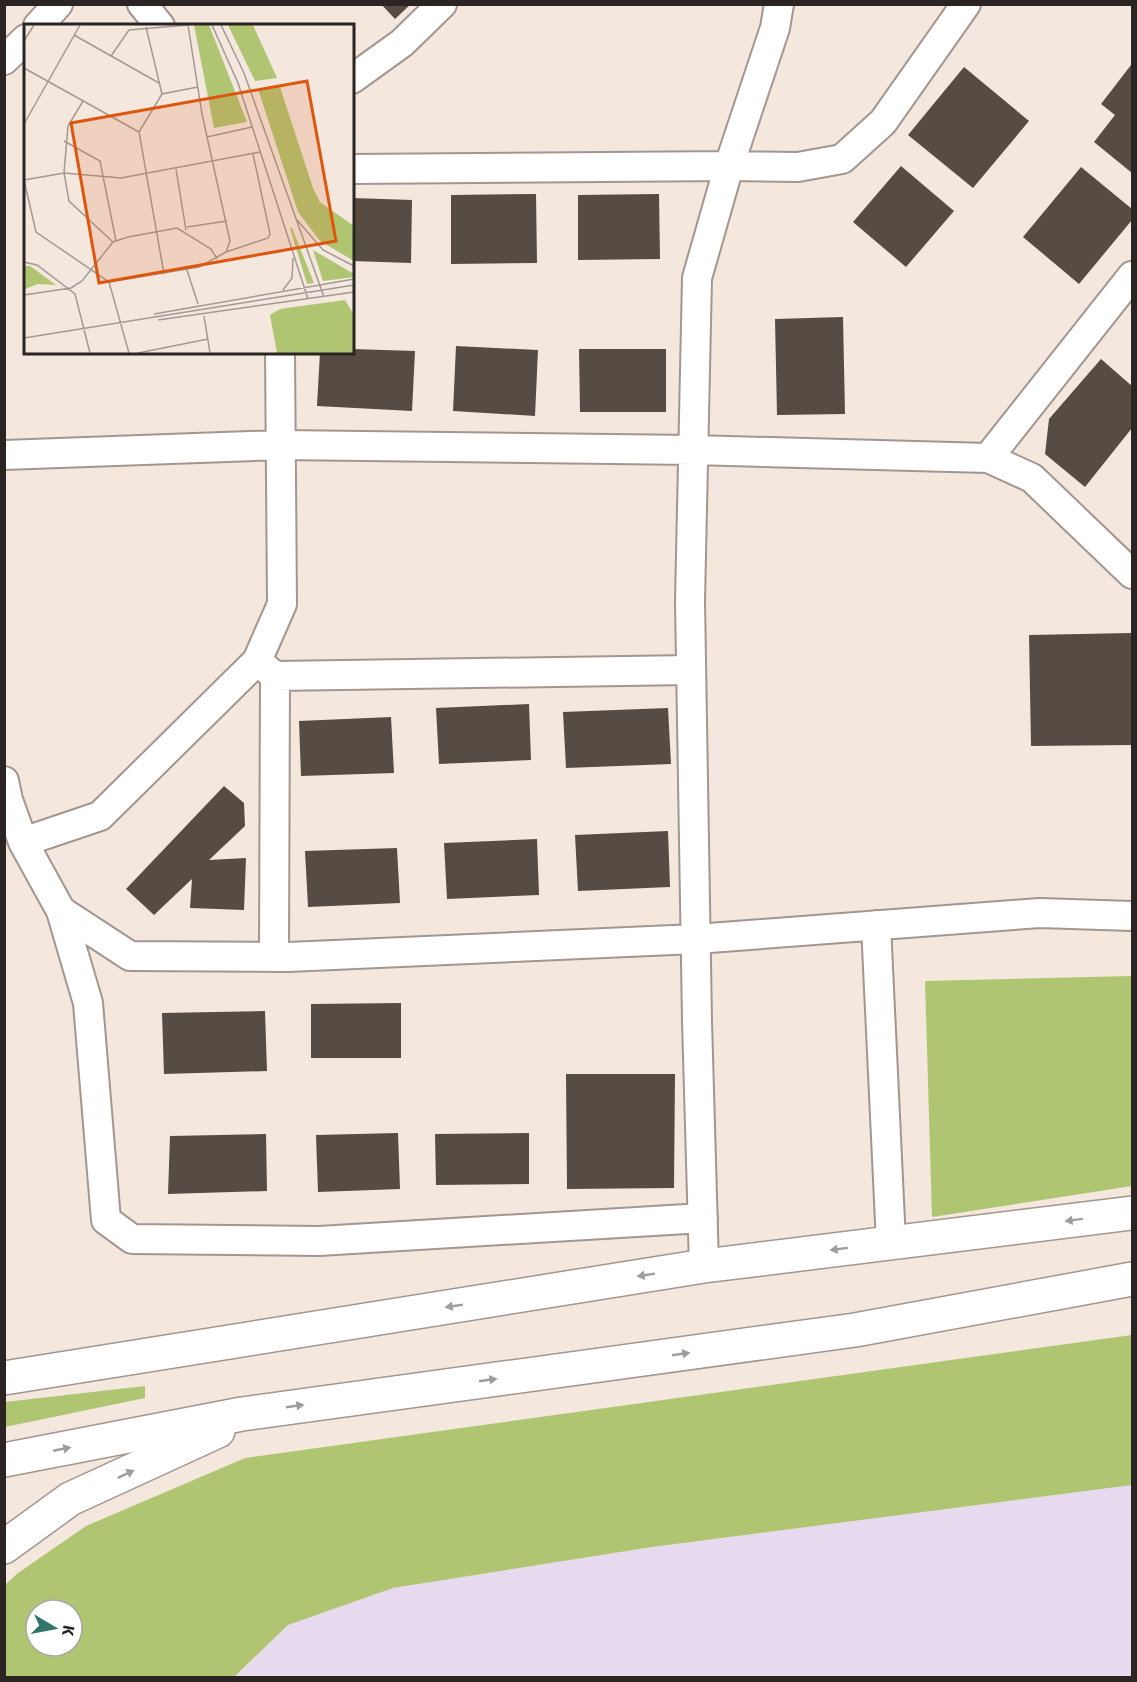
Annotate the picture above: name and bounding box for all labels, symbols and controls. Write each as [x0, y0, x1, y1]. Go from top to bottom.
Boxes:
inset map [24, 24, 354, 354]
one-way arrow [1065, 1215, 1084, 1225]
one-way arrow [830, 1245, 849, 1254]
one-way arrow [636, 1271, 655, 1280]
one-way arrow [444, 1302, 463, 1311]
one-way arrow [672, 1349, 691, 1358]
one-way arrow [479, 1375, 498, 1384]
one-way arrow [286, 1401, 305, 1411]
one-way arrow [53, 1444, 72, 1453]
one-way arrow [118, 1469, 135, 1478]
north arrow [24, 1598, 84, 1658]
text: K [58, 1624, 79, 1638]

